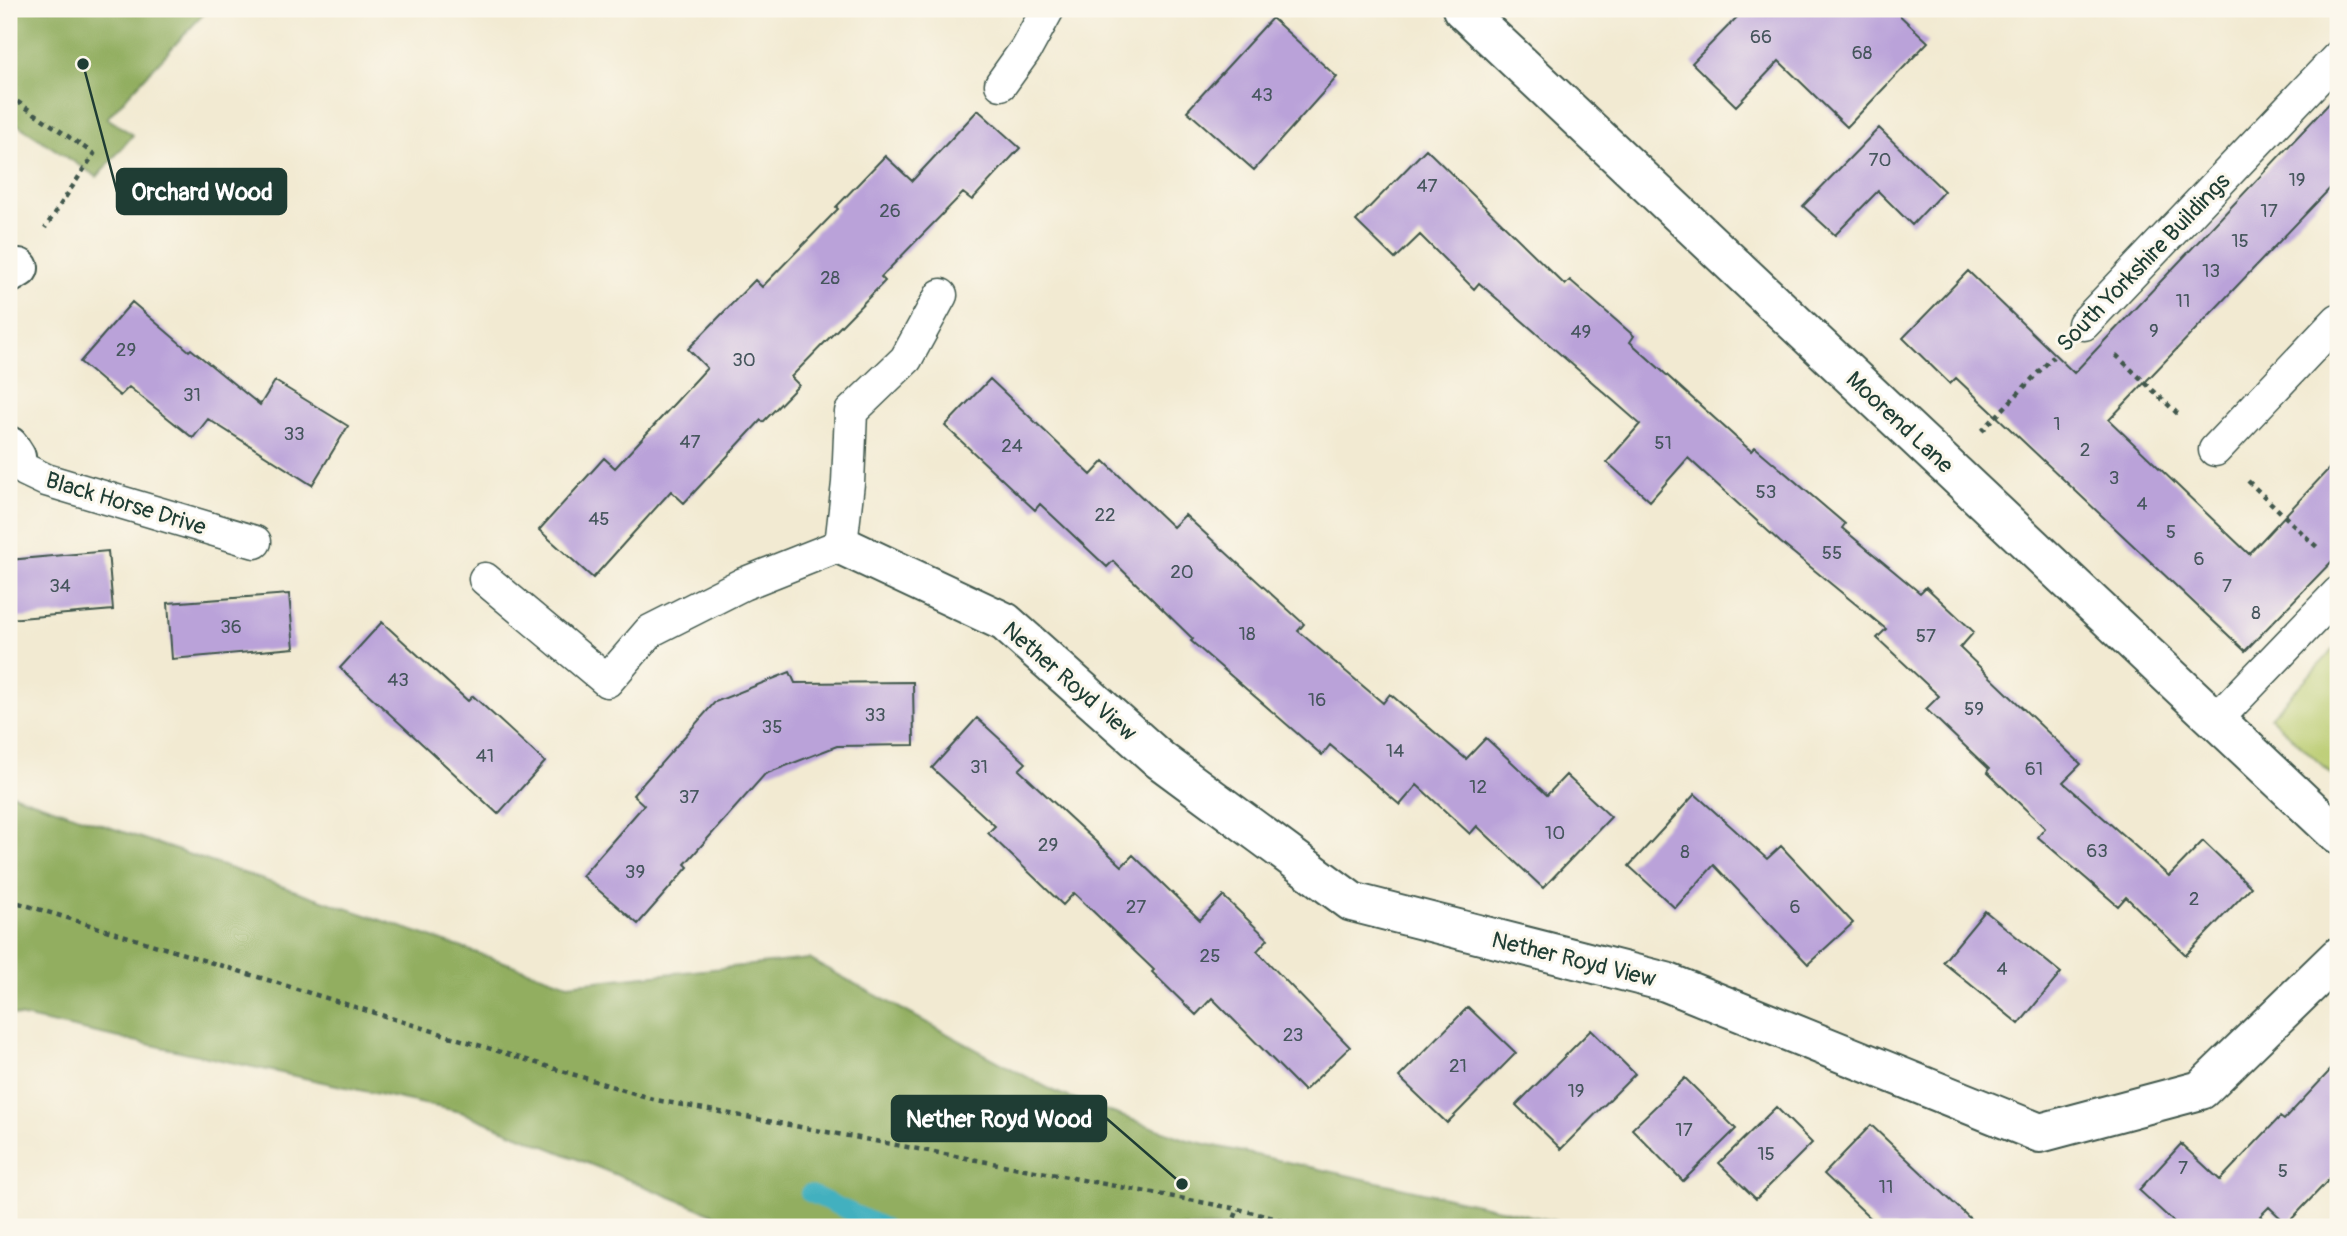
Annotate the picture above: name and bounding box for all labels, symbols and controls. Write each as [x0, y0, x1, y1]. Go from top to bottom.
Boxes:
house number: 66 [1750, 25, 1772, 49]
house number: 68 [1852, 41, 1872, 65]
house number: 43 [1251, 83, 1273, 107]
house number: 70 [1868, 148, 1892, 172]
street label: South Yorkshire Buildings [2050, 167, 2236, 358]
house number: 19 [2288, 168, 2306, 192]
callout: Orchard Wood [117, 169, 286, 214]
house number: 47 [1416, 174, 1438, 198]
text: Orchard Wood [131, 178, 273, 207]
house number: 26 [879, 199, 901, 223]
house number: 17 [2260, 199, 2278, 223]
house number: 15 [2231, 229, 2249, 253]
house number: 13 [2202, 259, 2220, 283]
house number: 28 [820, 266, 840, 290]
house number: 11 [2176, 289, 2190, 313]
house number: 9 [2149, 319, 2159, 343]
house number: 49 [1571, 320, 1591, 344]
house number: 29 [116, 338, 136, 362]
house number: 30 [732, 348, 756, 372]
street label: Moorend Lane [1840, 365, 1960, 480]
house number: 31 [183, 383, 201, 407]
house number: 1 [2053, 412, 2061, 436]
house number: 33 [283, 422, 305, 446]
house number: 47 [679, 430, 701, 454]
house number: 51 [1654, 431, 1672, 455]
house number: 24 [1001, 434, 1023, 458]
house number: 2 [2080, 438, 2090, 462]
street label: Black Horse Drive [42, 465, 210, 542]
house number: 3 [2109, 466, 2119, 490]
house number: 53 [1756, 480, 1776, 504]
house number: 4 [2136, 492, 2148, 516]
house number: 22 [1094, 503, 1116, 527]
house number: 45 [588, 507, 610, 531]
house number: 5 [2166, 520, 2176, 544]
house number: 55 [1822, 541, 1842, 565]
house number: 6 [2193, 547, 2205, 571]
house number: 20 [1170, 560, 1194, 584]
house number: 34 [49, 574, 71, 598]
house number: 7 [2222, 574, 2232, 598]
house number: 8 [2251, 601, 2261, 625]
house number: 36 [220, 615, 242, 639]
street label: Nether Royd View [997, 615, 1143, 748]
house number: 18 [1238, 622, 1256, 646]
house number: 57 [1916, 624, 1936, 648]
house number: 43 [387, 668, 409, 692]
house number: 16 [1308, 688, 1326, 712]
house number: 59 [1964, 697, 1984, 721]
house number: 33 [864, 703, 886, 727]
house number: 35 [762, 715, 782, 739]
house number: 14 [1386, 739, 1404, 763]
house number: 41 [476, 744, 494, 768]
house number: 31 [970, 755, 988, 779]
house number: 61 [2025, 757, 2043, 781]
house number: 12 [1469, 775, 1487, 799]
house number: 37 [679, 785, 699, 809]
house number: 10 [1545, 821, 1565, 845]
house number: 29 [1038, 833, 1058, 857]
house number: 63 [2086, 839, 2108, 863]
house number: 8 [1680, 840, 1690, 864]
house number: 39 [625, 860, 645, 884]
house number: 2 [2189, 887, 2199, 911]
house number: 27 [1126, 895, 1146, 919]
house number: 6 [1789, 895, 1801, 919]
street label: Nether Royd View [1489, 925, 1659, 994]
house number: 25 [1200, 944, 1220, 968]
house number: 4 [1996, 957, 2008, 981]
house number: 23 [1283, 1023, 1303, 1047]
house number: 21 [1449, 1054, 1467, 1078]
house number: 19 [1567, 1079, 1585, 1103]
callout: Nether Royd Wood [892, 1096, 1106, 1141]
text: Nether Royd Wood [906, 1105, 1092, 1134]
house number: 17 [1675, 1118, 1693, 1142]
house number: 15 [1757, 1142, 1775, 1166]
house number: 7 [2178, 1156, 2188, 1180]
house number: 5 [2278, 1159, 2288, 1183]
house number: 11 [1879, 1175, 1893, 1199]

